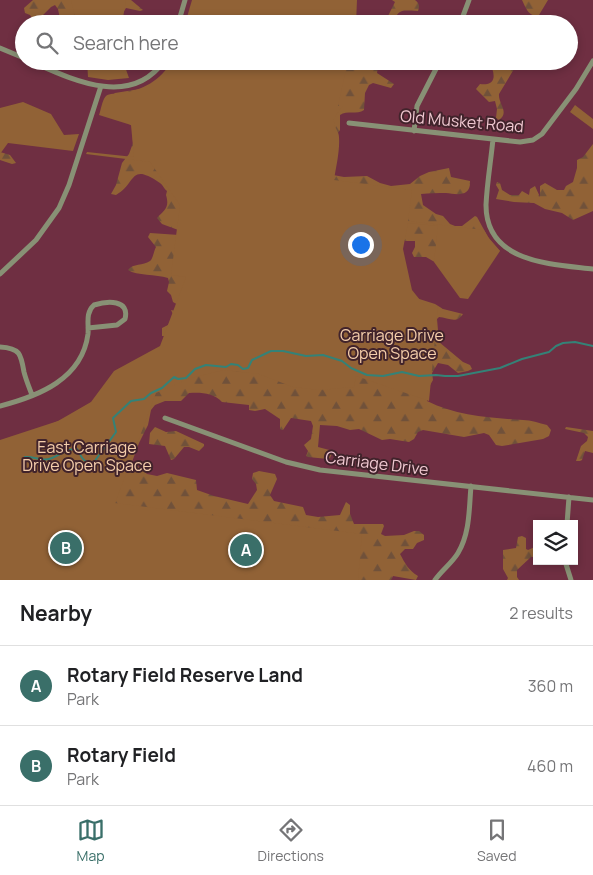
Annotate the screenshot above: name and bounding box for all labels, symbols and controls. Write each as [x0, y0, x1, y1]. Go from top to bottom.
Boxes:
search box [15, 15, 578, 70]
icon: search [33, 29, 61, 57]
text: Search here [73, 30, 179, 56]
street label: Old Musket Road [399, 105, 525, 137]
your location [348, 232, 374, 258]
park label: Carriage Drive Open Space [340, 324, 444, 364]
park label: East Carriage Drive Open Space [22, 436, 152, 476]
street label: Carriage Drive [324, 446, 430, 480]
map controls [533, 520, 578, 565]
button: layers [533, 520, 578, 565]
pin: B [50, 529, 82, 567]
pin: A [230, 531, 262, 569]
text: Nearby [20, 599, 92, 627]
text: 2 results [509, 602, 573, 624]
text: Rotary Field Reserve Land [67, 662, 303, 688]
text: A [31, 675, 41, 697]
text: 360 m [528, 675, 573, 697]
text: Park [67, 688, 99, 710]
text: Rotary Field [67, 742, 176, 768]
text: B [31, 755, 41, 777]
text: 460 m [527, 755, 573, 777]
text: Park [67, 768, 99, 790]
tab: Map [77, 816, 105, 865]
tab: Directions [258, 816, 324, 865]
tab: Saved [477, 816, 516, 865]

